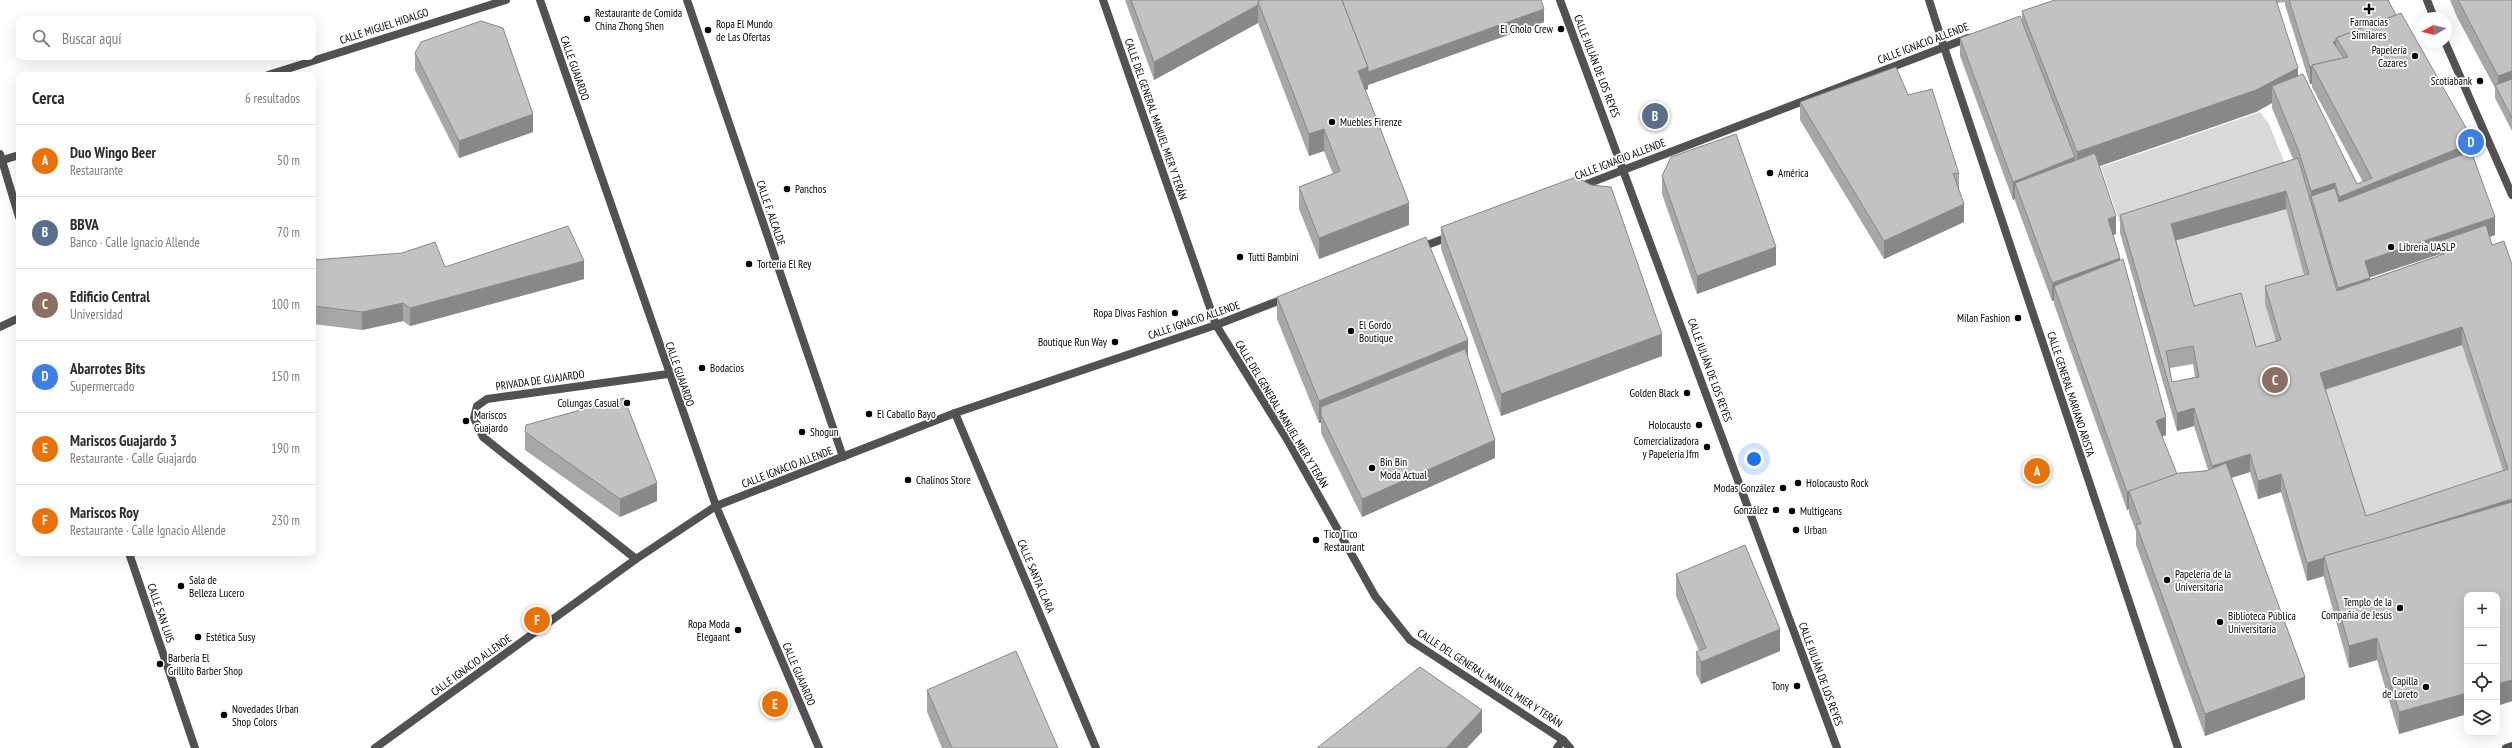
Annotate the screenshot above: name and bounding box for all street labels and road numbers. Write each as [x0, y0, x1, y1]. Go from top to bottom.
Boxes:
street label: CALLE MIGUEL HIDALGO [338, 5, 430, 47]
street label: CALLE JULIÁN DE LOS REYES [1571, 12, 1623, 120]
street label: CALLE IGNACIO ALLENDE [1876, 19, 1971, 67]
street label: CALLE GUAJARDO [557, 34, 593, 102]
street label: CALLE DEL GENERAL MANUEL MIER Y TERÁN [1122, 36, 1190, 202]
street label: CALLE IGNACIO ALLENDE [1573, 135, 1668, 183]
street label: CALLE F. ALCALDE [753, 179, 789, 248]
street label: CALLE IGNACIO ALLENDE [1146, 298, 1242, 342]
street label: CALLE JULIÁN DE LOS REYES [1685, 316, 1735, 424]
street label: CALLE GENERAL MARIANO ARISTA [2044, 330, 2098, 459]
street label: CALLE DEL GENERAL MANUEL MIER Y TERÁN [1232, 338, 1332, 491]
street label: CALLE GUAJARDO [662, 340, 698, 408]
street label: PRIVADA DE GUAJARDO [495, 367, 585, 393]
street label: CALLE IGNACIO ALLENDE [740, 443, 835, 491]
street label: CALLE SANTA CLARA [1014, 537, 1058, 616]
street label: CALLE SAN LUIS [144, 581, 178, 645]
street label: CALLE JULIÁN DE LOS REYES [1796, 620, 1846, 728]
street label: CALLE DEL GENERAL MANUEL MIER Y TERÁN [1415, 626, 1565, 730]
street label: CALLE IGNACIO ALLENDE [428, 631, 514, 699]
street label: CALLE GUAJARDO [779, 640, 819, 708]

